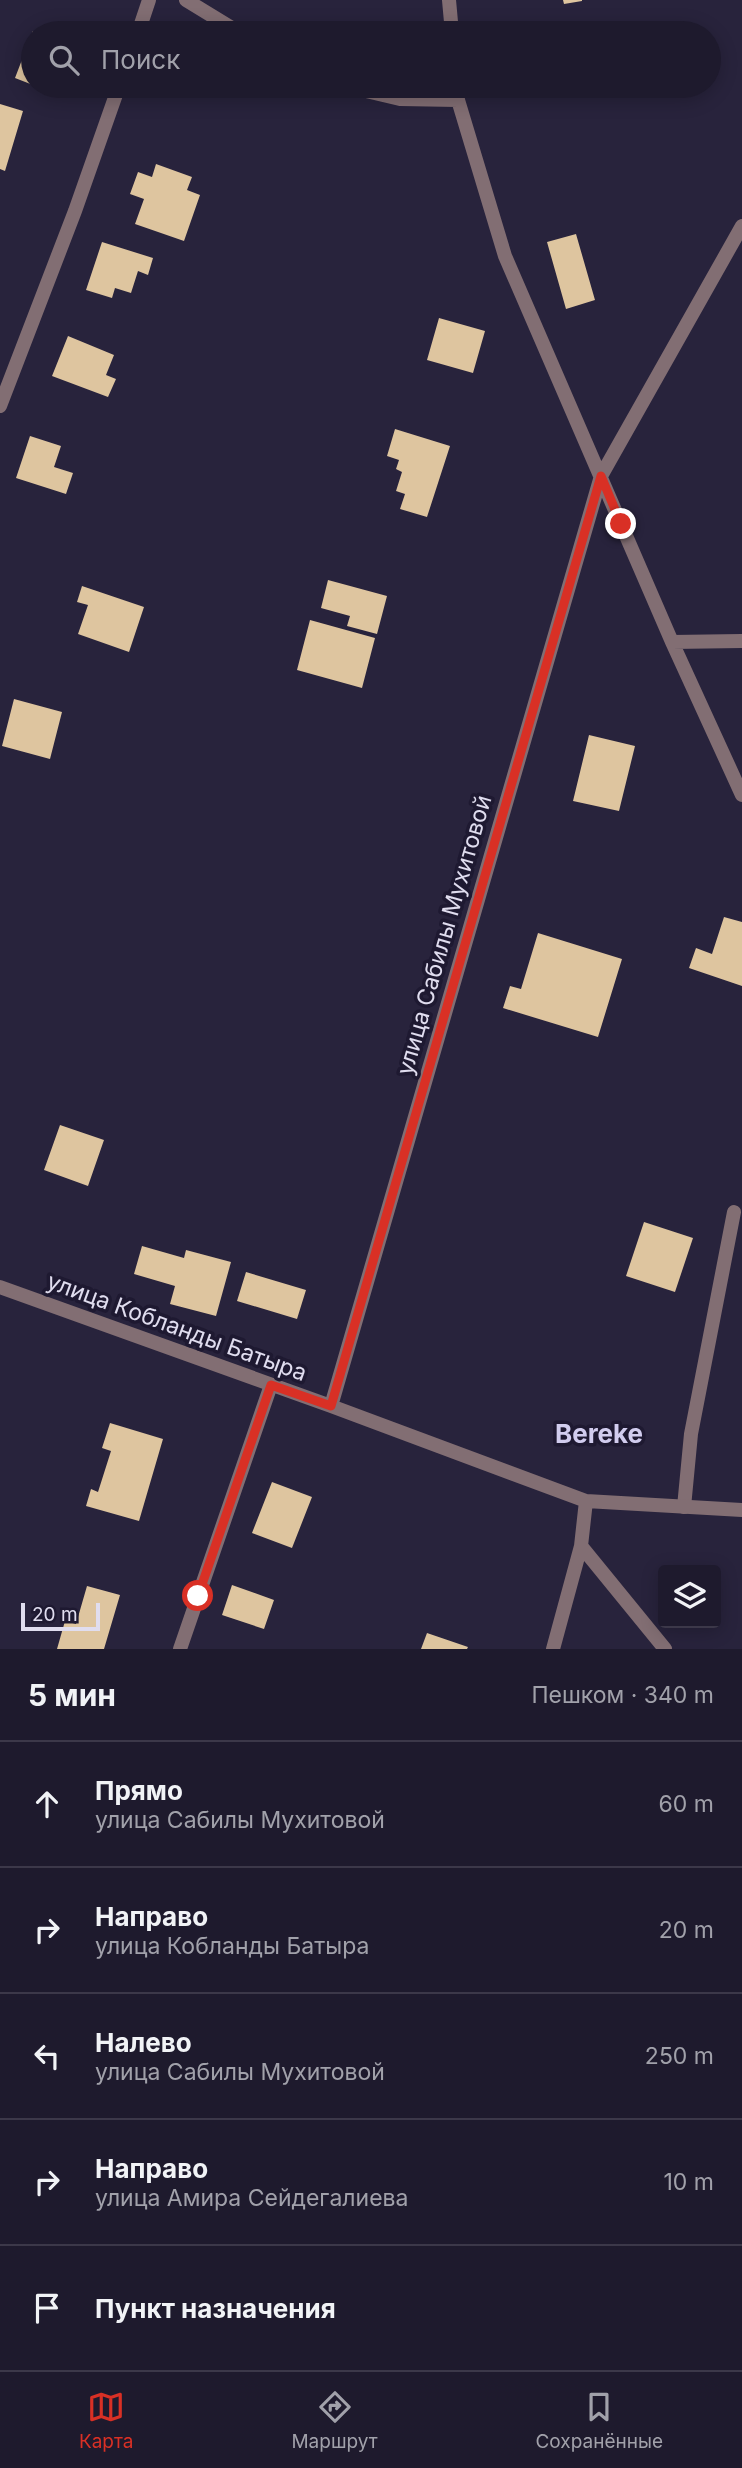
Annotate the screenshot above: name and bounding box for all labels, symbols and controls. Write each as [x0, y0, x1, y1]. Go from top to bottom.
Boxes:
search box [21, 21, 721, 98]
icon: search [45, 41, 83, 79]
text: Поиск [101, 44, 180, 75]
route end [605, 508, 636, 539]
street label: улица Сабилы Мухитовой [391, 792, 497, 1078]
street label: улица Кобланды Батыра [43, 1267, 311, 1387]
district label: Bereke [555, 1418, 643, 1449]
map controls [658, 1565, 721, 1628]
button: layers [658, 1565, 721, 1628]
route start [182, 1580, 213, 1611]
scale bar [21, 1600, 100, 1632]
text: 20 m [32, 1603, 78, 1626]
text: 5 мин [28, 1677, 116, 1713]
text: Пешком · 340 m [531, 1681, 714, 1709]
text: Прямо [95, 1775, 183, 1806]
icon: ahead [28, 1785, 66, 1823]
text: 60 m [659, 1790, 714, 1818]
text: улица Сабилы Мухитовой [95, 1806, 385, 1834]
text: Направо [95, 1901, 208, 1932]
icon: right [28, 1911, 66, 1949]
text: 20 m [659, 1916, 714, 1944]
text: улица Кобланды Батыра [95, 1932, 369, 1960]
text: Налево [95, 2027, 192, 2058]
icon: left [28, 2037, 66, 2075]
text: 250 m [645, 2042, 714, 2070]
text: улица Сабилы Мухитовой [95, 2058, 385, 2086]
text: Направо [95, 2153, 208, 2184]
icon: right [28, 2163, 66, 2201]
text: 10 m [664, 2168, 714, 2196]
text: улица Амира Сейдегалиева [95, 2184, 408, 2212]
icon: arrive [28, 2289, 66, 2327]
text: Пункт назначения [95, 2293, 336, 2324]
tab: Карта [79, 2388, 134, 2453]
tab: Маршрут [291, 2388, 378, 2453]
tab: Сохранённые [535, 2388, 663, 2453]

